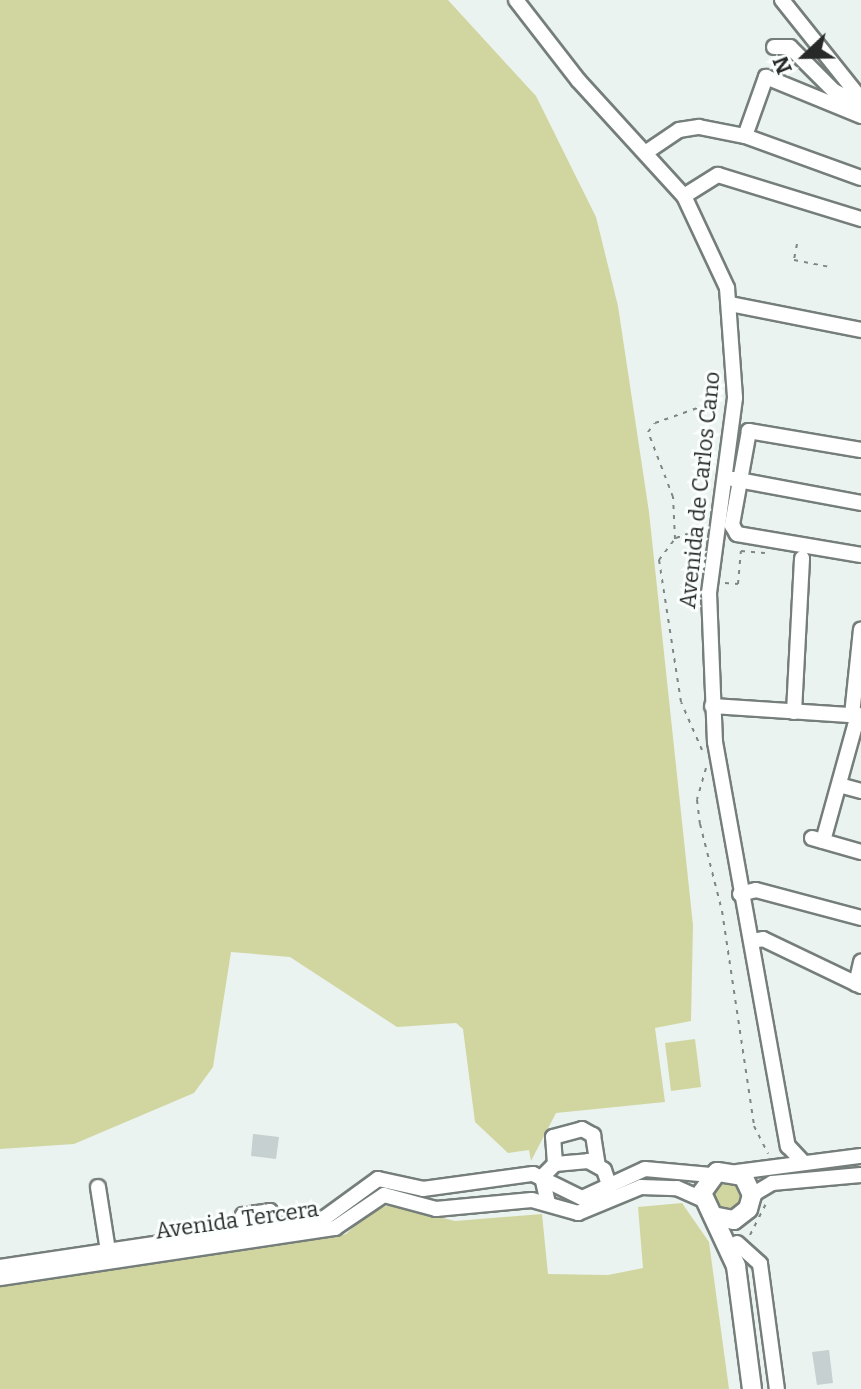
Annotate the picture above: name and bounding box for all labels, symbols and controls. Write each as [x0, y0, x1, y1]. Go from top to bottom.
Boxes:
north arrow [765, 16, 845, 96]
text: N [767, 52, 798, 78]
street label: Avenida de Carlos Cano [674, 370, 726, 610]
street label: Avenida Tercera [154, 1195, 320, 1245]

